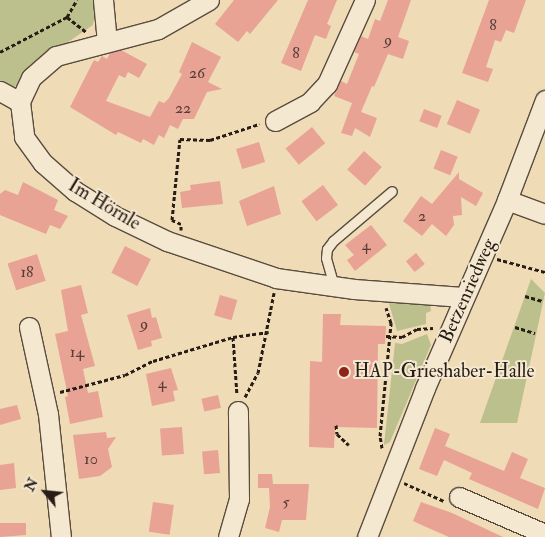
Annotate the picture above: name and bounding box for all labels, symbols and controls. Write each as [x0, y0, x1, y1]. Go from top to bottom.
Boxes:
house number: 8 [489, 15, 497, 35]
house number: 9 [384, 30, 392, 50]
house number: 8 [292, 43, 300, 63]
house number: 26 [189, 63, 205, 83]
house number: 22 [175, 98, 191, 118]
street label: Im Hörnle [64, 175, 144, 235]
house number: 2 [418, 206, 426, 226]
house number: 4 [362, 235, 370, 255]
street label: Betzenriedweg [435, 235, 501, 347]
house number: 18 [20, 262, 34, 282]
house number: 9 [140, 314, 148, 334]
house number: 14 [70, 342, 84, 362]
place label: HAP-Grieshaber-Halle [354, 361, 534, 383]
marker: HAP-Grieshaber-Halle [338, 366, 350, 378]
house number: 4 [158, 373, 166, 393]
house number: 10 [84, 449, 98, 469]
north arrow [20, 467, 70, 517]
text: N [21, 475, 42, 494]
house number: 5 [282, 492, 290, 512]

